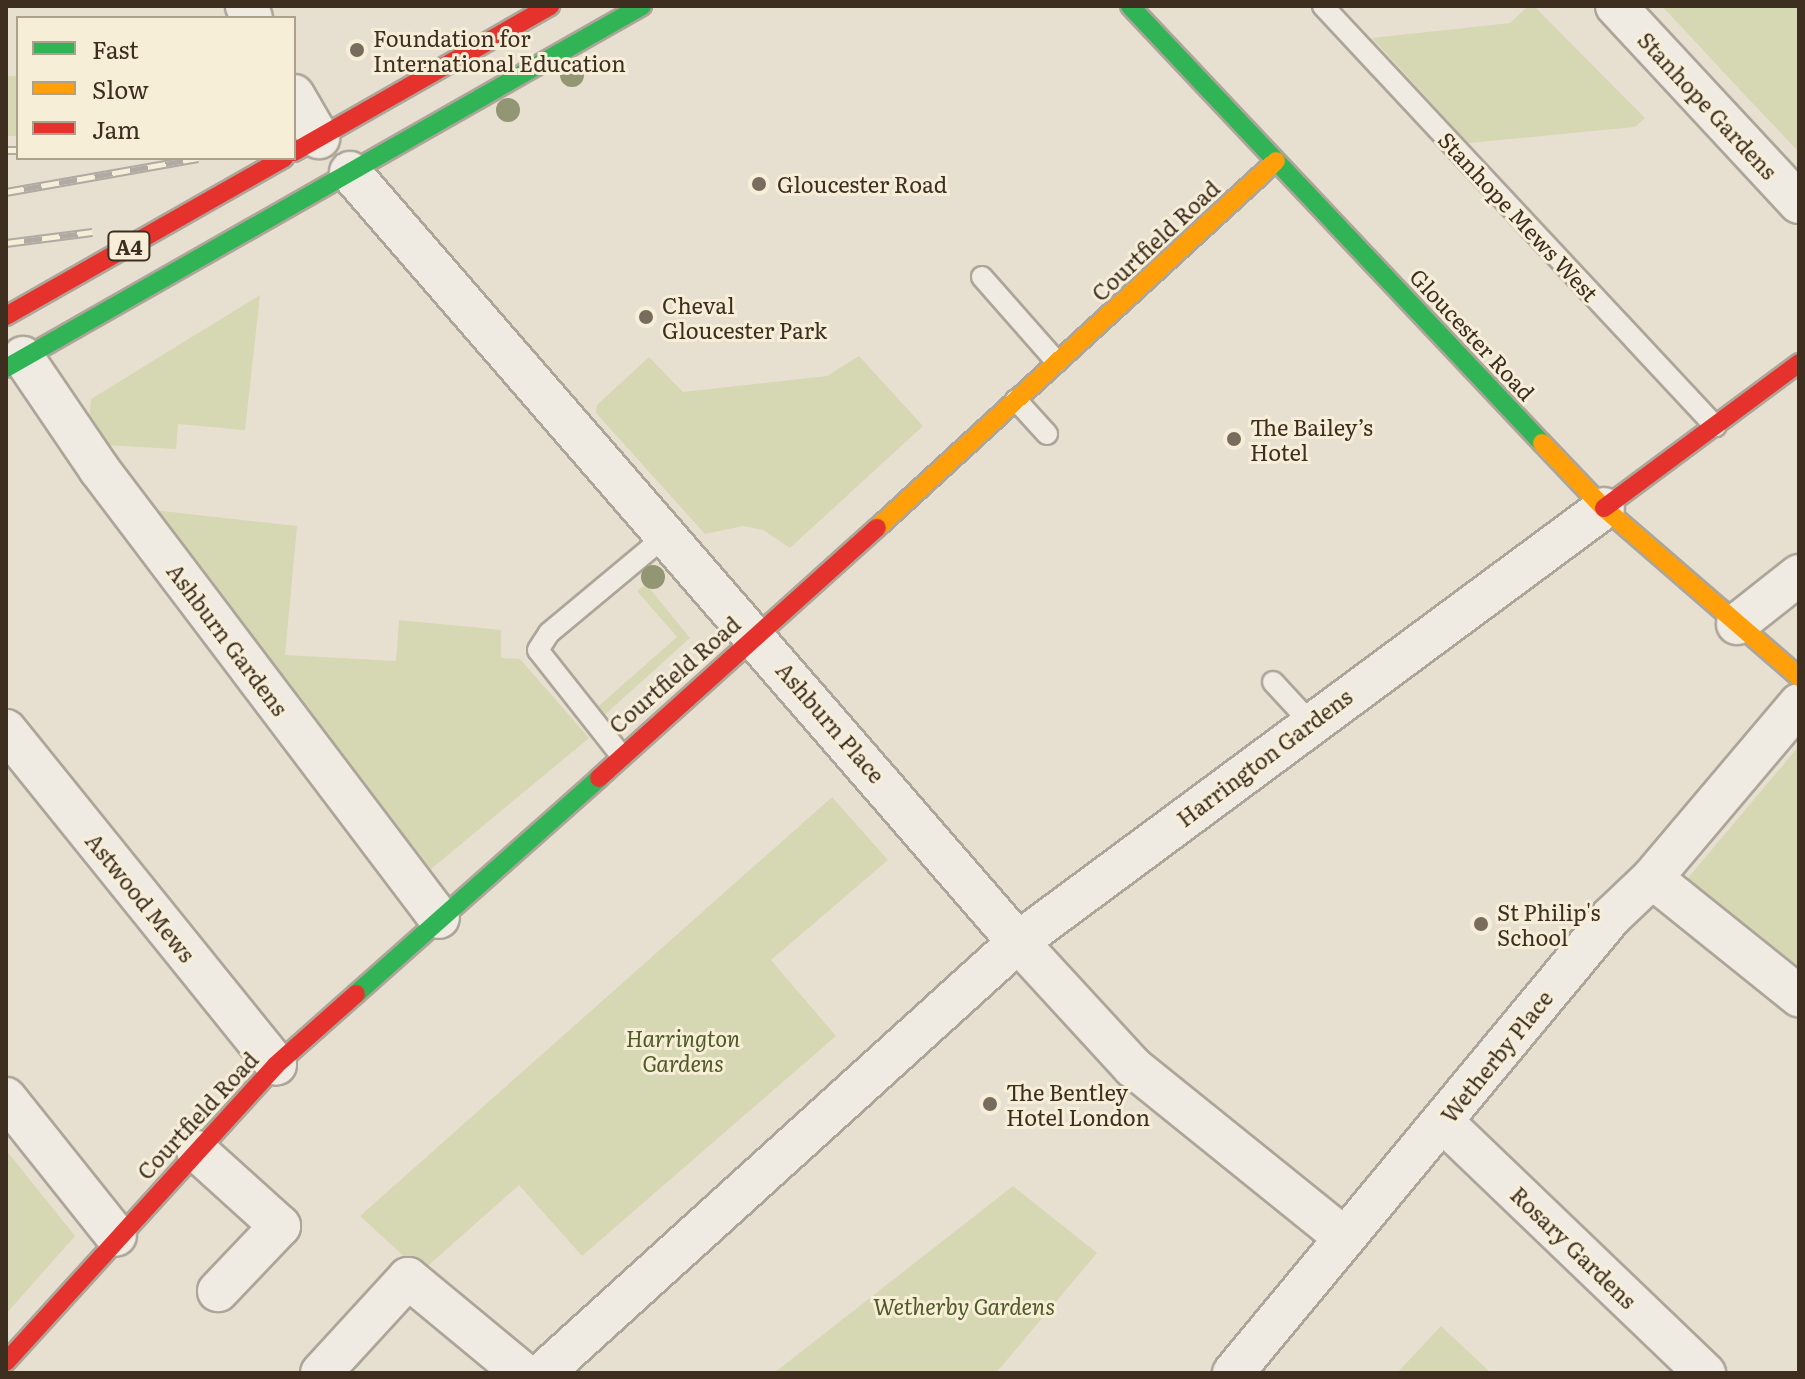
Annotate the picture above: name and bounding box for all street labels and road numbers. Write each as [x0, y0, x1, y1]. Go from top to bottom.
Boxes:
street label: Stanhope Gardens [1633, 26, 1783, 184]
street label: Stanhope Mews West [1434, 126, 1604, 306]
street label: Courtfield Road [1086, 174, 1224, 306]
road number: A4 [107, 230, 151, 262]
street label: Gloucester Road [1405, 263, 1541, 405]
street label: Ashburn Gardens [162, 558, 294, 720]
street label: Courtfield Road [603, 610, 745, 738]
street label: Ashburn Place [771, 656, 891, 788]
street label: Harrington Gardens [1171, 682, 1357, 832]
street label: Astwood Mews [81, 827, 201, 967]
street label: Wetherby Place [1435, 985, 1557, 1127]
street label: Courtfield Road [131, 1046, 263, 1184]
street label: Rosary Gardens [1506, 1181, 1642, 1313]

